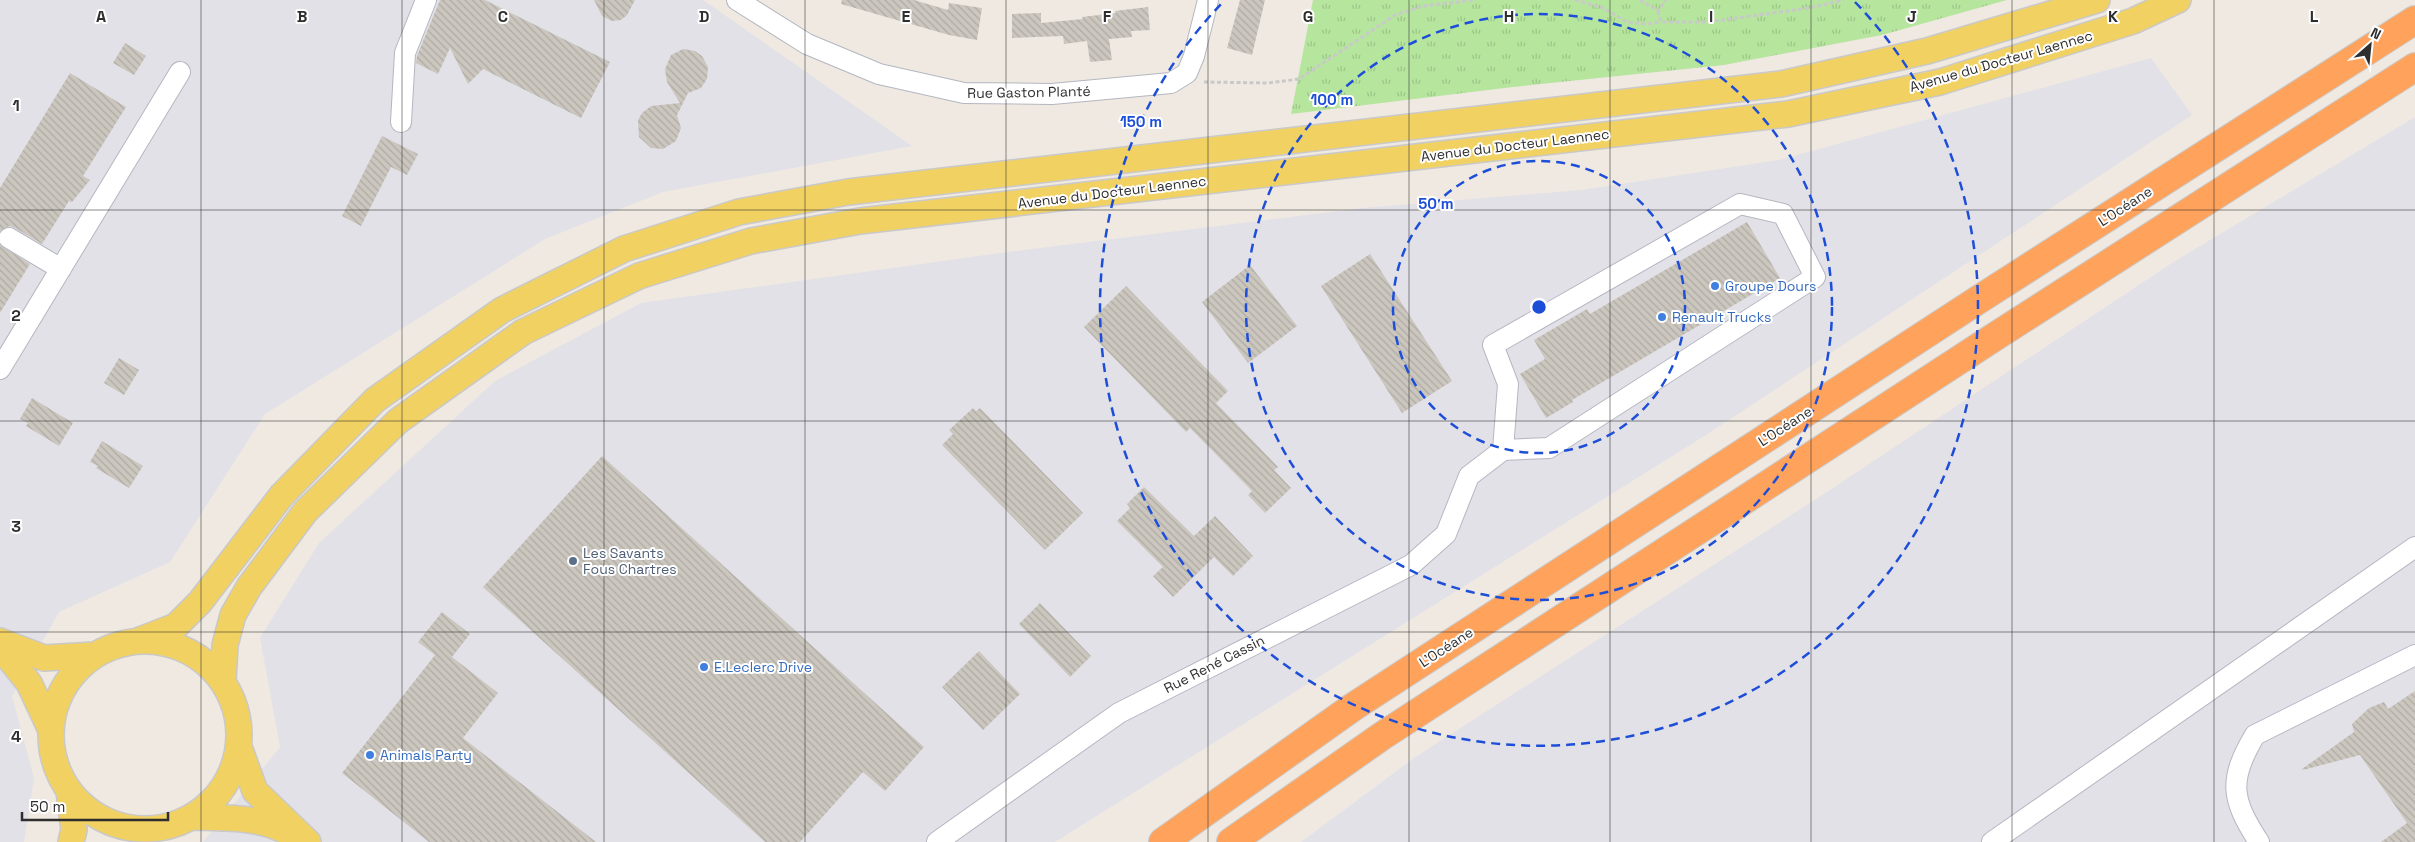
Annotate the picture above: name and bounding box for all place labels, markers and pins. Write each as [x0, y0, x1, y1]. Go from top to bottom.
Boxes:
place label: Groupe Dours [1725, 277, 1816, 295]
marker: Groupe Dours [1709, 280, 1721, 292]
centre of rings [1530, 298, 1548, 316]
place label: Renault Trucks [1672, 308, 1771, 326]
marker: Renault Trucks [1656, 311, 1668, 323]
place label: Les Savants Fous Chartres [583, 544, 677, 578]
marker: Les Savants Fous Chartres [567, 555, 579, 567]
place label: E.Leclerc Drive [714, 658, 812, 676]
marker: E.Leclerc Drive [698, 661, 710, 673]
place label: Animals Party [380, 746, 472, 764]
marker: Animals Party [364, 749, 376, 761]

